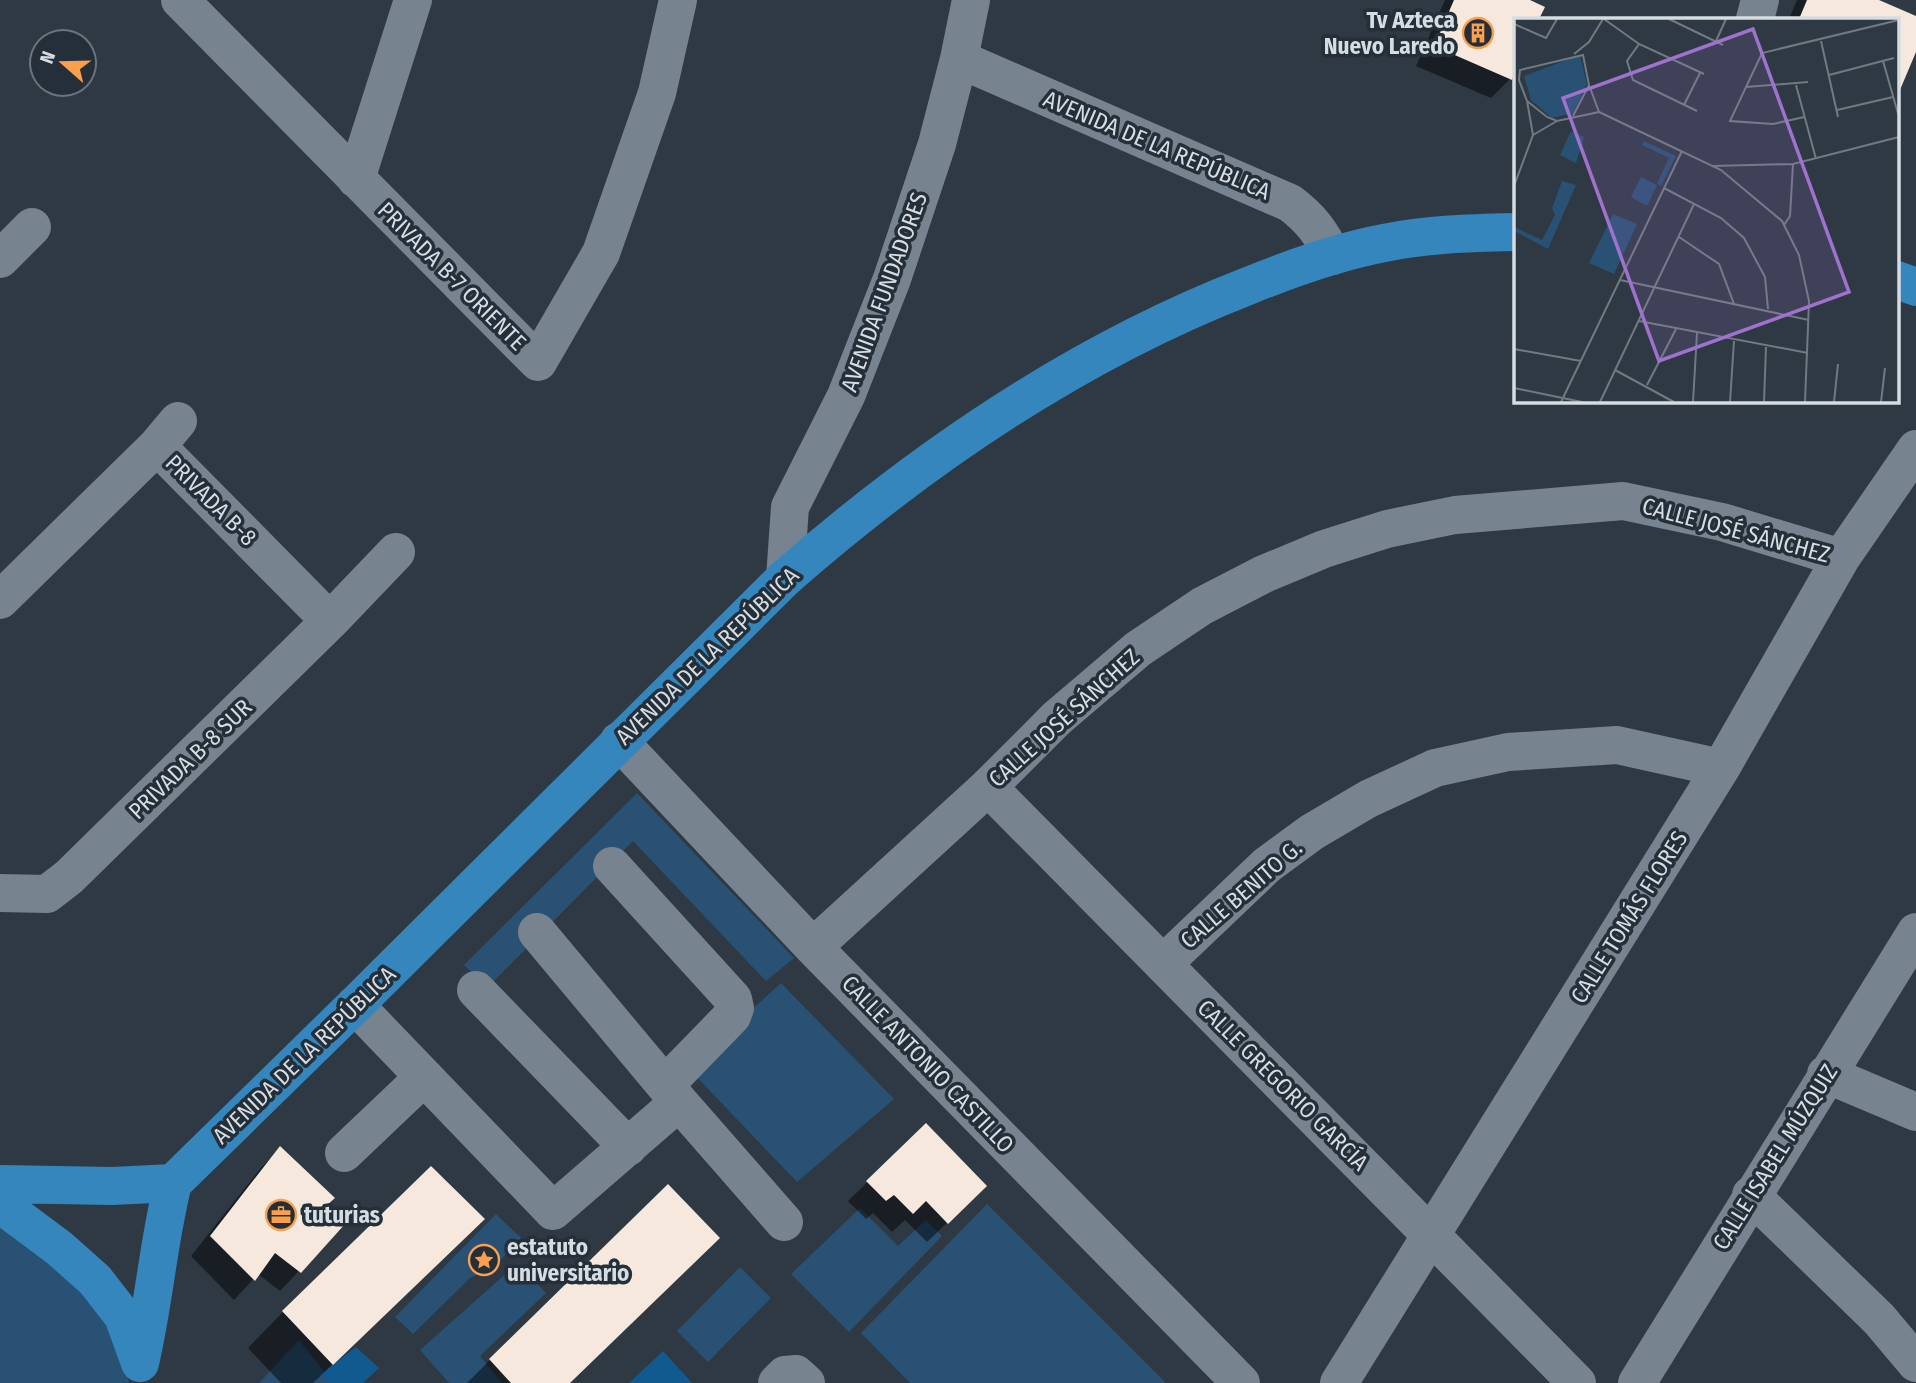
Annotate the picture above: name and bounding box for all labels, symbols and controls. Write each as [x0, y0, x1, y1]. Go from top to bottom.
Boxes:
place label: Tv Azteca Nuevo Laredo [1324, 6, 1455, 60]
building icon: Tv Azteca Nuevo Laredo [1461, 16, 1495, 50]
inset map [1514, 18, 1898, 402]
north arrow [28, 28, 98, 98]
text: N [35, 48, 60, 67]
street label: AVENIDA DE LA REPÚBLICA [1039, 84, 1275, 205]
street label: AVENIDA FUNDADORES [835, 189, 933, 395]
street label: PRIVADA B-7 ORIENTE [372, 196, 532, 356]
street label: PRIVADA B-8 [160, 449, 262, 551]
street label: CALLE JOSÉ SÁNCHEZ [1639, 491, 1833, 569]
street label: AVENIDA DE LA REPÚBLICA [609, 561, 804, 751]
street label: CALLE JOSÉ SÁNCHEZ [982, 642, 1145, 793]
street label: PRIVADA B-8 SUR [123, 693, 258, 825]
street label: CALLE TOMÁS FLORES [1564, 825, 1693, 1008]
street label: CALLE BENITO G. [1175, 834, 1307, 954]
street label: AVENIDA DE LA REPÚBLICA [206, 960, 401, 1150]
street label: CALLE ANTONIO CASTILLO [836, 970, 1020, 1158]
street label: CALLE GREGORIO GARCÍA [1192, 993, 1375, 1176]
street label: CALLE ISABEL MÚZQUIZ [1706, 1058, 1844, 1255]
office icon: tuturias [264, 1198, 298, 1232]
place label: tuturias [304, 1201, 380, 1229]
place label: estatuto universitario [507, 1233, 629, 1287]
place icon: estatuto universitario [467, 1243, 501, 1277]

